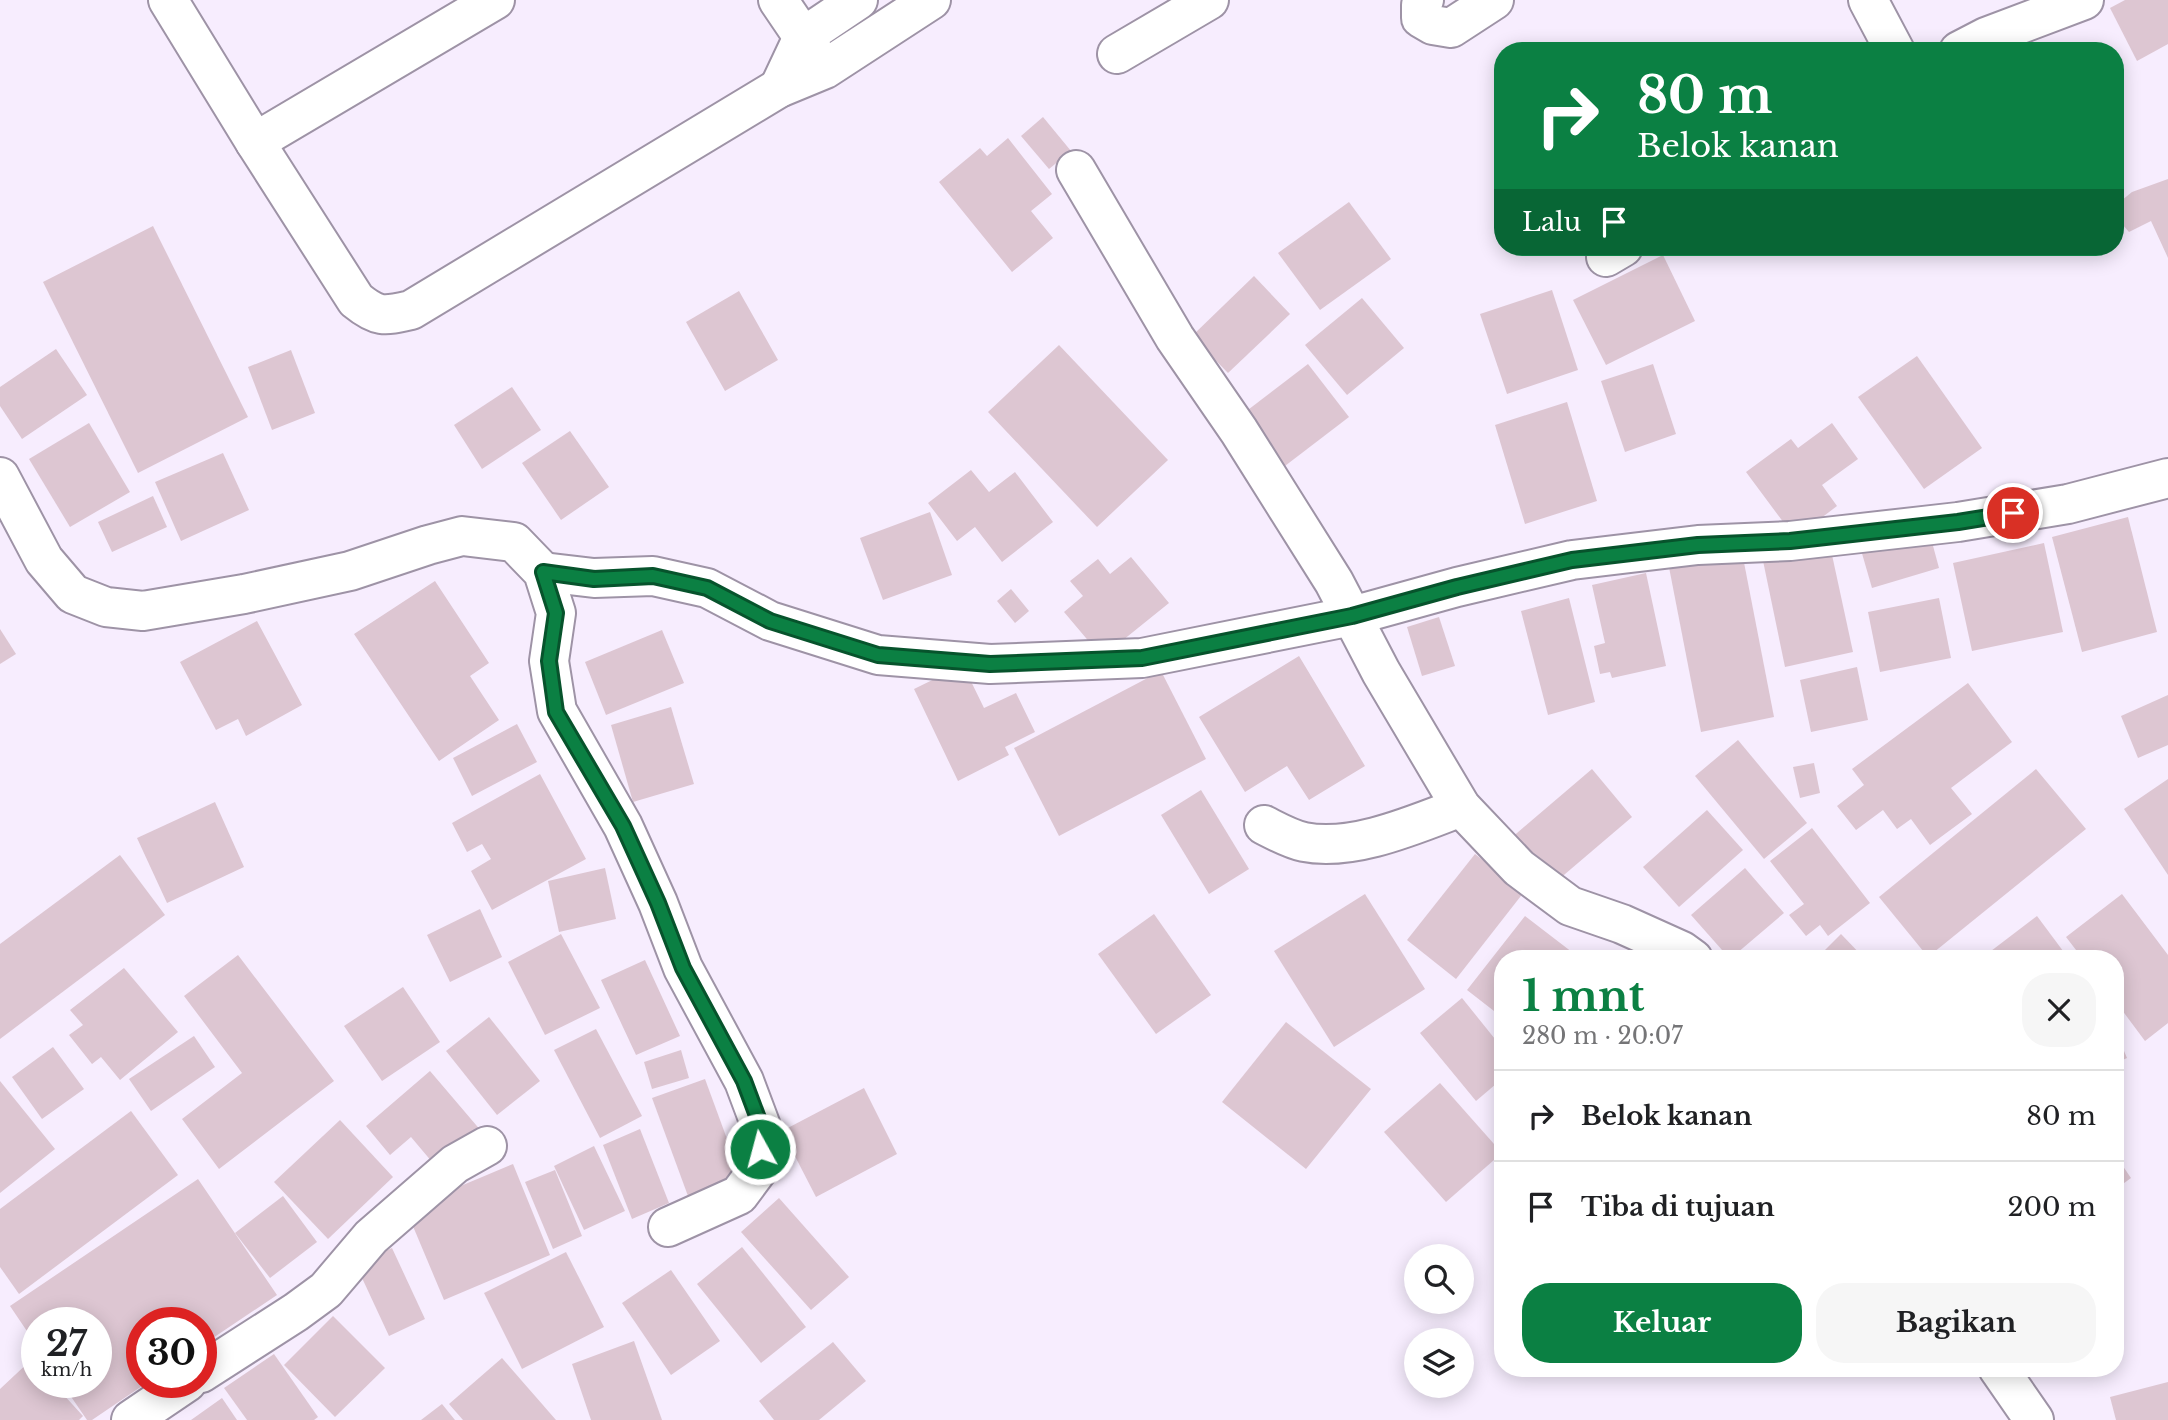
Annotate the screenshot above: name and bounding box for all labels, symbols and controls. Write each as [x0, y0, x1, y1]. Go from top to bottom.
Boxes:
text: 80 m [1637, 65, 1772, 126]
icon: right [1522, 70, 1613, 161]
text: Belok kanan [1637, 126, 1839, 166]
icon: arrive [1595, 203, 1633, 241]
text: Lalu [1522, 206, 1581, 238]
pin [1983, 483, 2043, 543]
icon: arrive [1994, 494, 2032, 532]
text: 1 mnt [1522, 970, 1645, 1022]
button: close [2022, 973, 2096, 1047]
text: 280 m · 20:07 [1522, 1022, 1683, 1050]
icon: right [1522, 1097, 1560, 1135]
text: Belok kanan [1581, 1100, 1752, 1132]
text: 80 m [2026, 1100, 2096, 1132]
position arrow [723, 1112, 797, 1186]
icon: arrive [1522, 1188, 1560, 1226]
text: Tiba di tujuan [1581, 1191, 1775, 1223]
text: 200 m [2007, 1191, 2096, 1223]
map controls [1404, 1244, 1474, 1398]
button: search [1404, 1244, 1474, 1314]
button: Keluar [1522, 1283, 1802, 1363]
button: Bagikan [1816, 1283, 2096, 1363]
speed limit sign: 30 [126, 1307, 217, 1398]
text: 27 [46, 1322, 87, 1365]
button: layers [1404, 1328, 1474, 1398]
text: km/h [41, 1359, 92, 1381]

